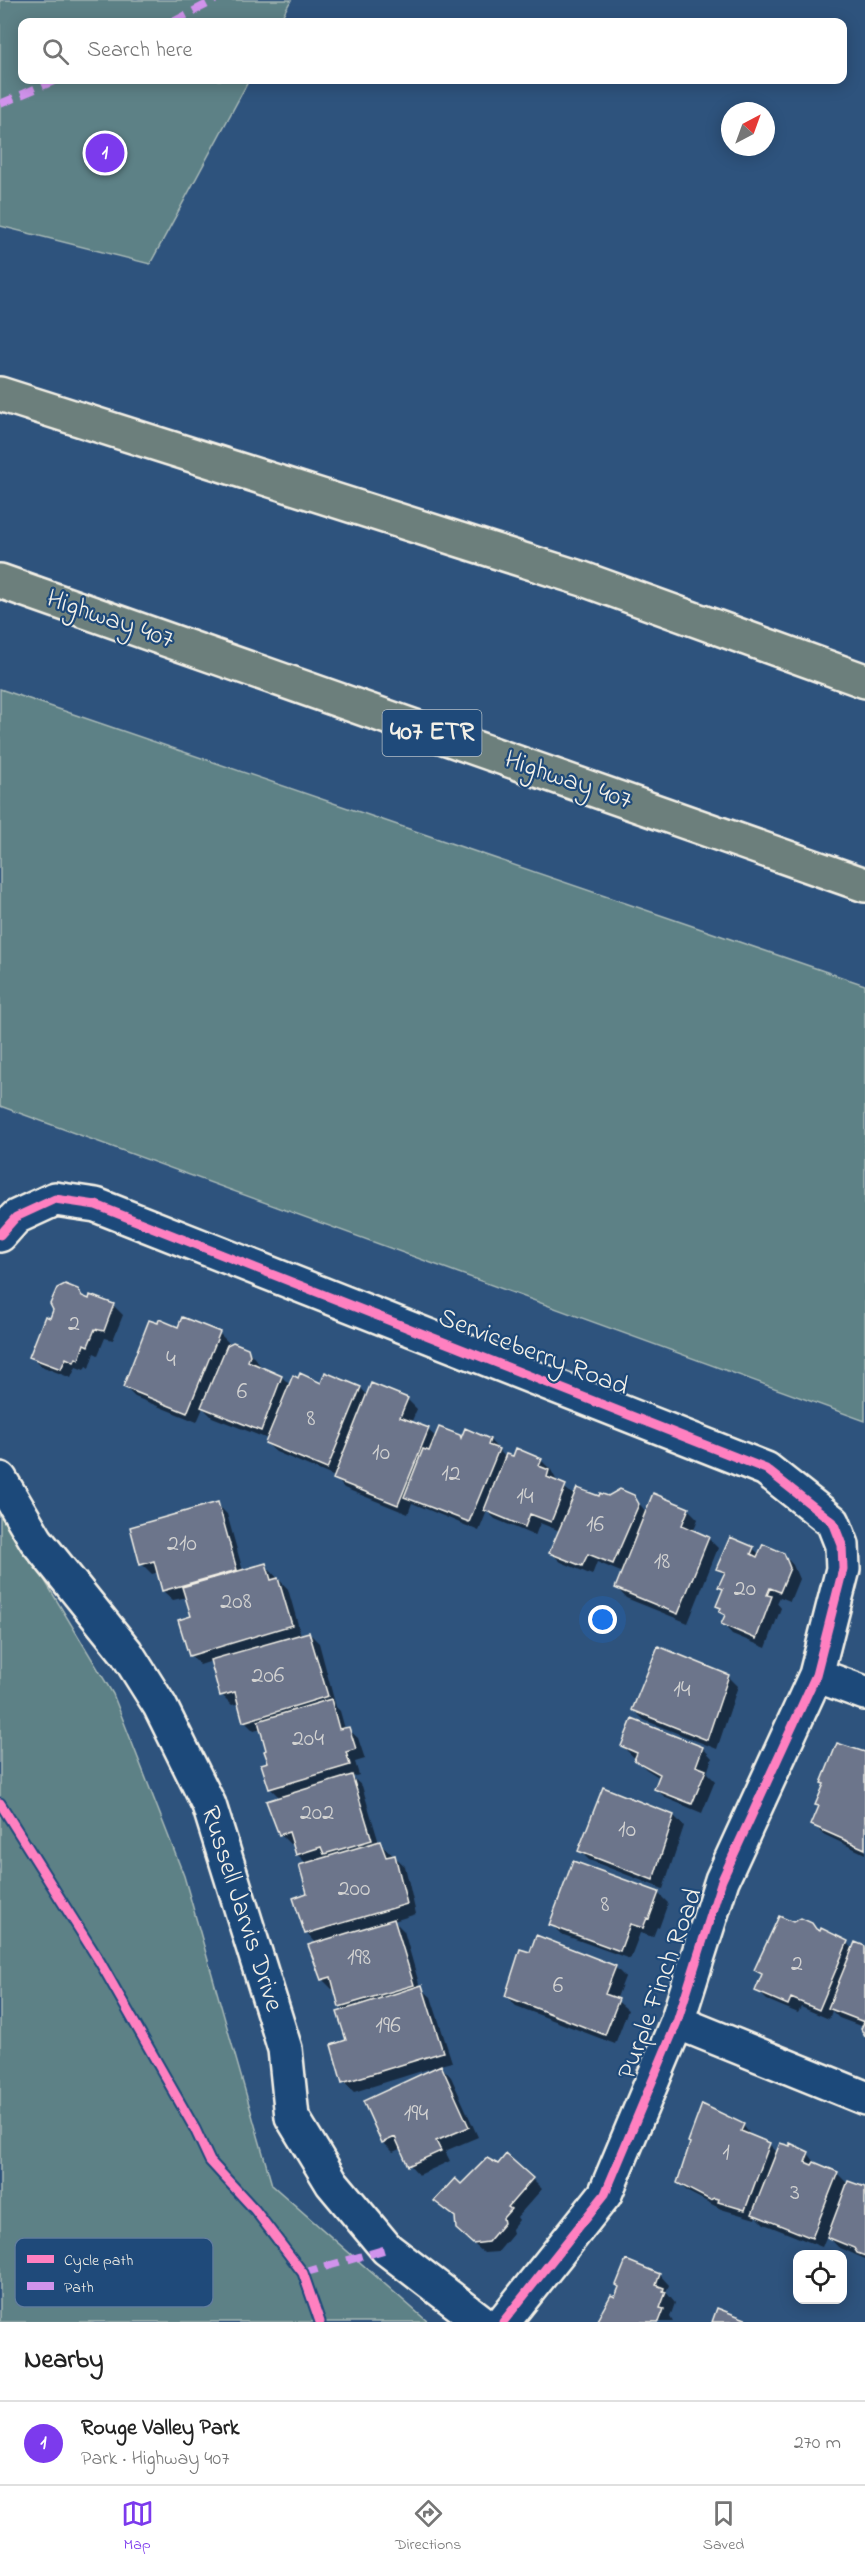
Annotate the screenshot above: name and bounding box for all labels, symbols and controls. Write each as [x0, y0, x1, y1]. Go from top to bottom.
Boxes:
search box [18, 18, 847, 84]
icon: search [39, 35, 72, 68]
text: Search here [87, 35, 192, 67]
north arrow [721, 102, 775, 156]
pin: 1 [86, 130, 124, 176]
street label: Highway 407 [41, 580, 179, 660]
road number: 407 ETR [382, 710, 482, 756]
street label: Highway 407 [499, 741, 637, 821]
street label: Serviceberry Road [432, 1299, 634, 1407]
house number: 2 [68, 1307, 80, 1342]
house number: 4 [166, 1343, 176, 1378]
house number: 6 [237, 1375, 248, 1410]
house number: 8 [307, 1402, 316, 1437]
house number: 10 [372, 1436, 390, 1471]
house number: 12 [441, 1457, 461, 1492]
house number: 14 [516, 1480, 534, 1515]
house number: 16 [586, 1508, 605, 1543]
house number: 210 [167, 1527, 197, 1562]
house number: 18 [654, 1545, 670, 1580]
house number: 20 [734, 1572, 756, 1607]
house number: 208 [220, 1585, 252, 1620]
your location [588, 1605, 617, 1634]
house number: 206 [252, 1659, 285, 1694]
house number: 14 [673, 1673, 691, 1708]
house number: 204 [292, 1722, 324, 1757]
house number: 202 [300, 1796, 334, 1831]
street label: Russell Jarvis Drive [189, 1801, 293, 2018]
house number: 10 [618, 1813, 636, 1848]
house number: 200 [338, 1872, 370, 1907]
street label: Purple Finch Road [608, 1883, 714, 2085]
house number: 8 [601, 1888, 610, 1923]
house number: 198 [347, 1941, 371, 1976]
house number: 2 [791, 1947, 803, 1982]
house number: 6 [553, 1969, 564, 2004]
house number: 196 [375, 2009, 401, 2044]
house number: 194 [404, 2097, 428, 2132]
house number: 1 [722, 2136, 730, 2171]
house number: 3 [790, 2176, 800, 2211]
legend [15, 2238, 213, 2307]
text: Cycle path [64, 2249, 133, 2273]
map controls [793, 2250, 847, 2304]
button: locate [793, 2250, 847, 2304]
text: Path [64, 2276, 94, 2300]
text: Nearby [24, 2342, 103, 2380]
text: Rouge Valley Park [81, 2413, 239, 2445]
text: 1 [40, 2429, 47, 2458]
text: 270 m [794, 2429, 841, 2458]
text: Park · Highway 407 [81, 2445, 229, 2474]
tab: Map [121, 2497, 154, 2557]
tab: Directions [395, 2497, 461, 2557]
tab: Saved [703, 2497, 744, 2557]

